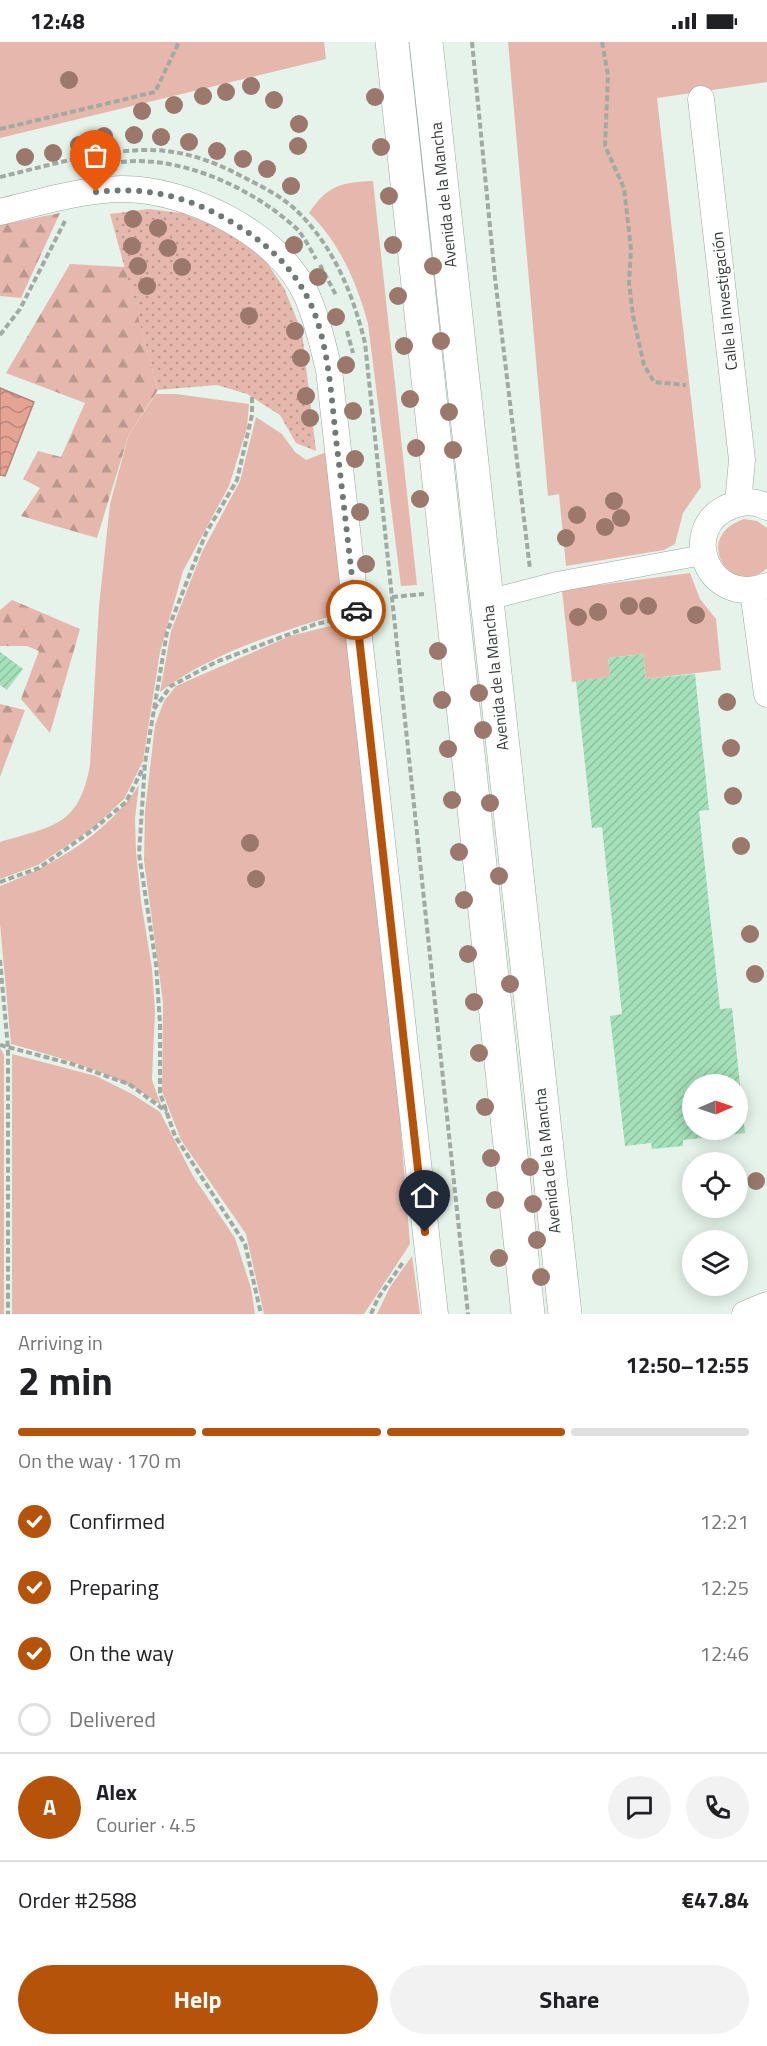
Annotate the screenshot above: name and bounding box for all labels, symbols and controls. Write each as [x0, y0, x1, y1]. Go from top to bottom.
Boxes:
text: 12:48 [30, 4, 85, 38]
street label: Avenida de la Mancha [423, 121, 463, 269]
pin [70, 130, 121, 192]
icon: bag [79, 139, 112, 172]
street label: Calle la Investigación [705, 230, 743, 372]
courier [326, 580, 386, 640]
icon: car [340, 594, 373, 627]
street label: Avenida de la Mancha [475, 604, 515, 752]
north arrow [682, 1074, 748, 1140]
map controls [682, 1074, 748, 1296]
street label: Avenida de la Mancha [527, 1087, 567, 1235]
button: locate [682, 1152, 748, 1218]
pin [399, 1170, 450, 1232]
icon: home [408, 1179, 441, 1212]
button: layers [682, 1230, 748, 1296]
text: Arriving in [18, 1327, 103, 1358]
text: 12:50–12:55 [626, 1348, 749, 1382]
text: 2 min [18, 1351, 113, 1410]
text: On the way · 170 m [18, 1445, 181, 1476]
text: Confirmed [69, 1504, 165, 1538]
icon: check [18, 1505, 51, 1538]
text: 12:21 [700, 1506, 749, 1537]
text: Preparing [69, 1570, 159, 1604]
icon: check [18, 1571, 51, 1604]
text: 12:25 [700, 1572, 749, 1603]
text: On the way [69, 1636, 174, 1670]
icon: check [18, 1637, 51, 1670]
text: 12:46 [700, 1638, 749, 1669]
text: Delivered [69, 1702, 156, 1736]
text: Alex [96, 1775, 137, 1809]
button: chat [608, 1776, 671, 1839]
button: phone [686, 1776, 749, 1839]
text: A [43, 1790, 56, 1824]
text: Courier · 4.5 [96, 1809, 196, 1840]
text: Order #2588 [18, 1883, 137, 1917]
text: €47.84 [682, 1883, 749, 1917]
button: Help [18, 1965, 378, 2034]
button: Share [390, 1965, 749, 2034]

